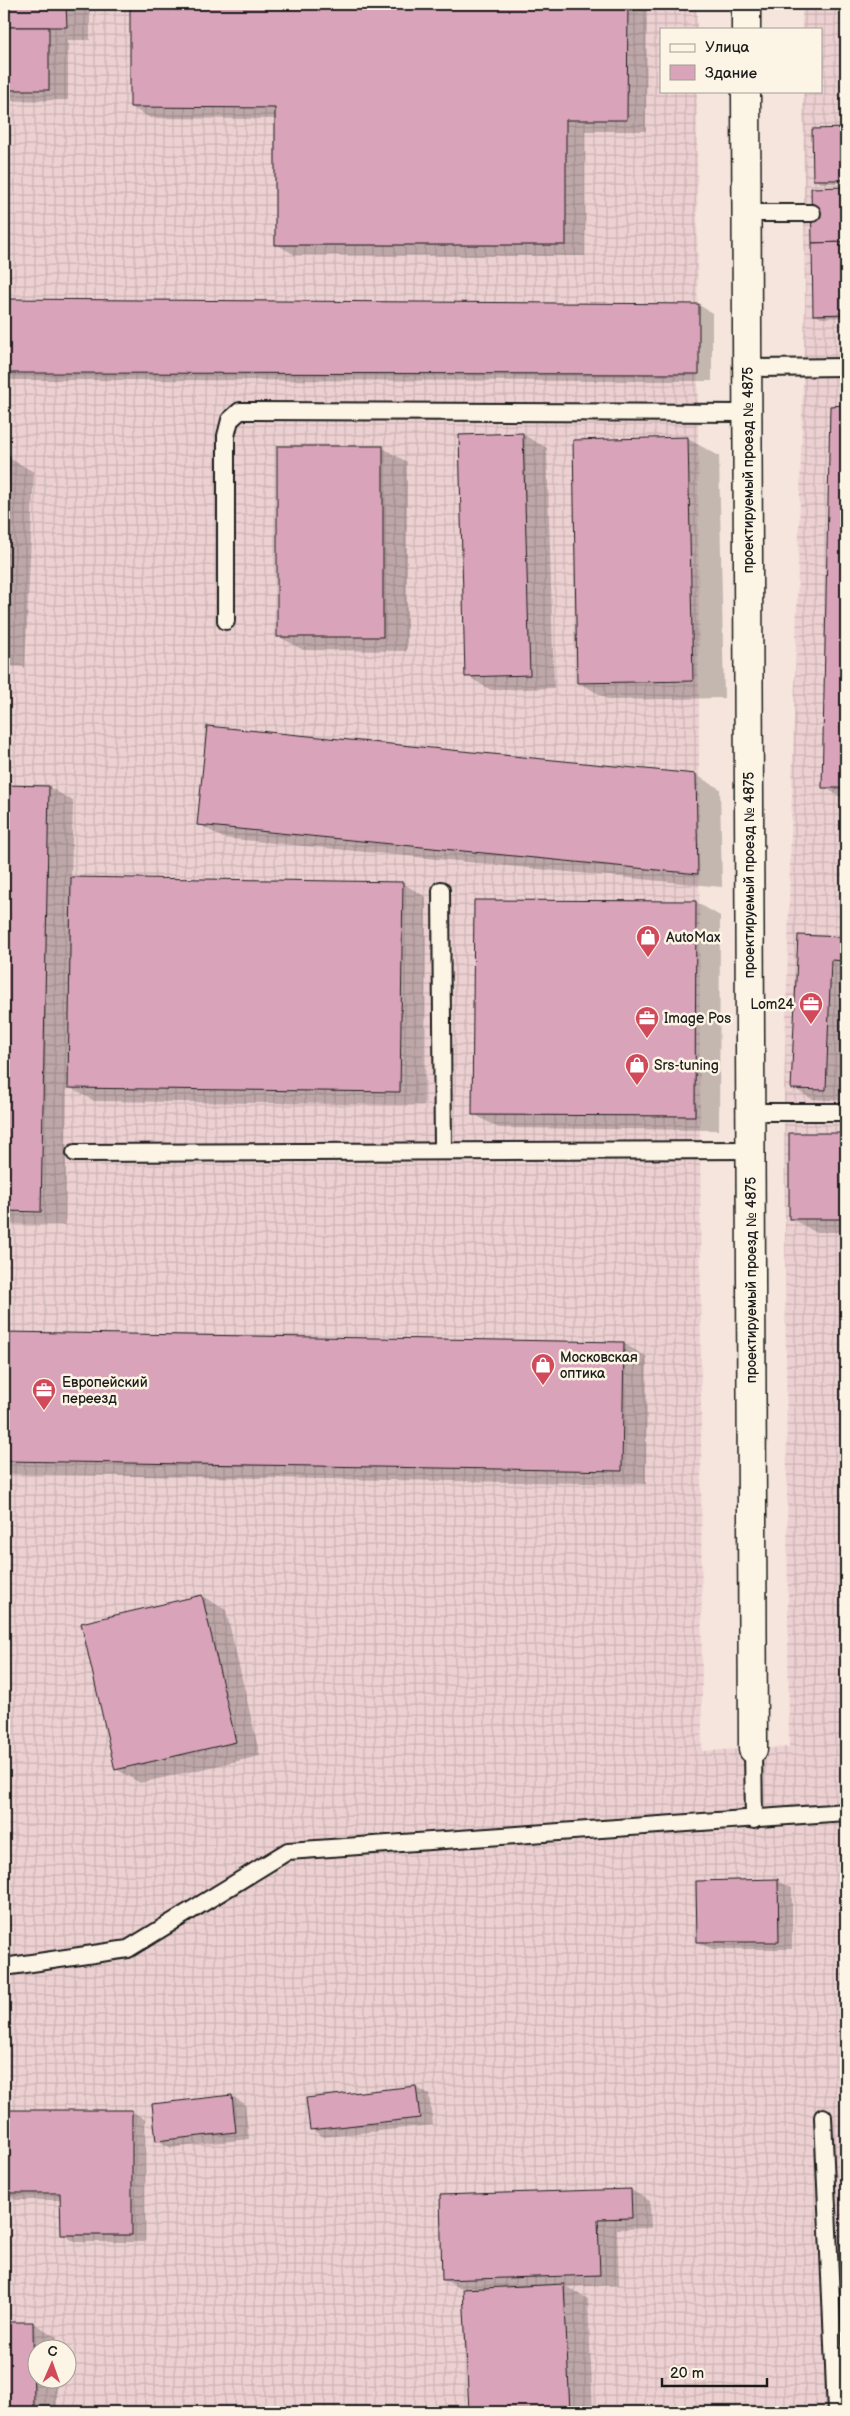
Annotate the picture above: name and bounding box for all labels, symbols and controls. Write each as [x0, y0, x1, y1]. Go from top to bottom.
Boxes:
legend [660, 28, 822, 92]
text: Улица [705, 38, 750, 57]
text: Здание [705, 64, 757, 83]
street label: проектируемый проезд № 4875 [740, 367, 757, 573]
street label: проектируемый проезд № 4875 [741, 772, 758, 978]
shop icon: AutoMax [635, 924, 661, 958]
place label: AutoMax [666, 929, 721, 946]
office icon: Lom24 [798, 991, 824, 1025]
place label: Lom24 [750, 996, 794, 1013]
office icon: Image Pos [634, 1005, 660, 1039]
place label: Image Pos [664, 1010, 731, 1027]
shop icon: Srs-tuning [624, 1052, 650, 1086]
place label: Srs-tuning [654, 1057, 719, 1074]
street label: проектируемый проезд № 4875 [743, 1177, 760, 1383]
place label: Московская оптика [560, 1349, 638, 1382]
shop icon: Московская оптика [530, 1352, 556, 1386]
place label: Европейский переезд [62, 1374, 148, 1407]
office icon: Европейский переезд [31, 1377, 57, 1411]
north arrow [28, 2338, 78, 2388]
text: С [47, 2343, 58, 2360]
scale bar [662, 2356, 768, 2388]
text: 20 m [670, 2364, 704, 2383]

